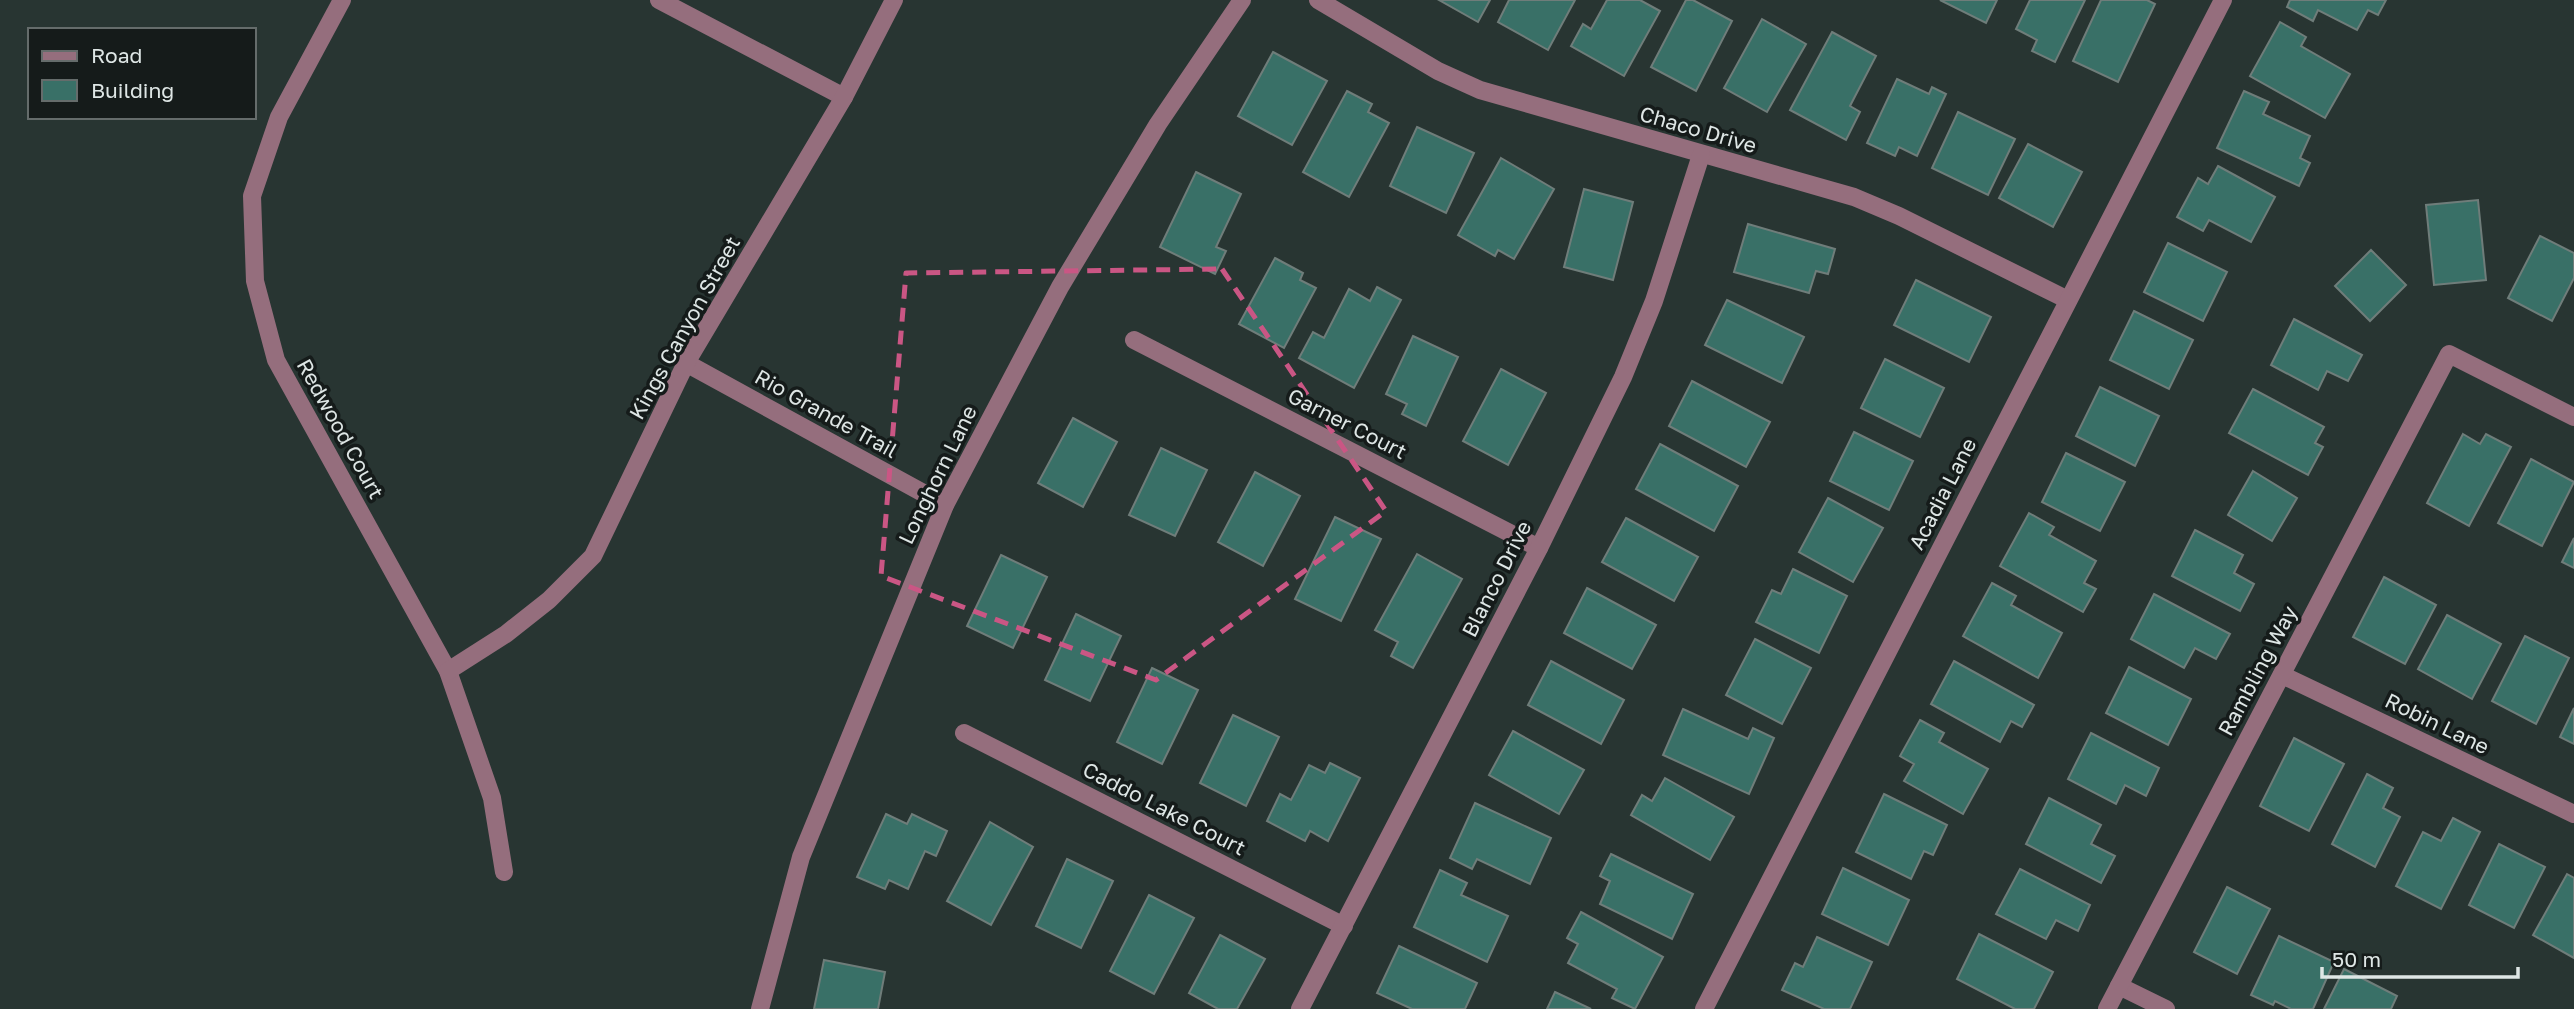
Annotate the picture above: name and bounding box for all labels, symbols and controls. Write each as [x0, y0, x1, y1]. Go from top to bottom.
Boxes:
legend [28, 28, 256, 119]
text: Road [91, 42, 142, 68]
text: Building [91, 77, 174, 103]
street label: Chaco Drive [1637, 100, 1760, 158]
street label: Kings Canyon Street [623, 231, 745, 424]
street label: Redwood Court [292, 354, 390, 503]
street label: Rio Grande Trail [751, 363, 902, 463]
street label: Garner Court [1284, 382, 1411, 464]
street label: Longhorn Lane [892, 401, 982, 548]
street label: Acadia Lane [1903, 433, 1981, 554]
street label: Blanco Drive [1456, 516, 1536, 641]
street label: Rambling Way [2212, 601, 2302, 740]
street label: Robin Lane [2381, 687, 2494, 759]
street label: Caddo Lake Court [1079, 756, 1250, 860]
scale bar [2322, 936, 2518, 980]
text: 50 m [2332, 946, 2381, 972]

